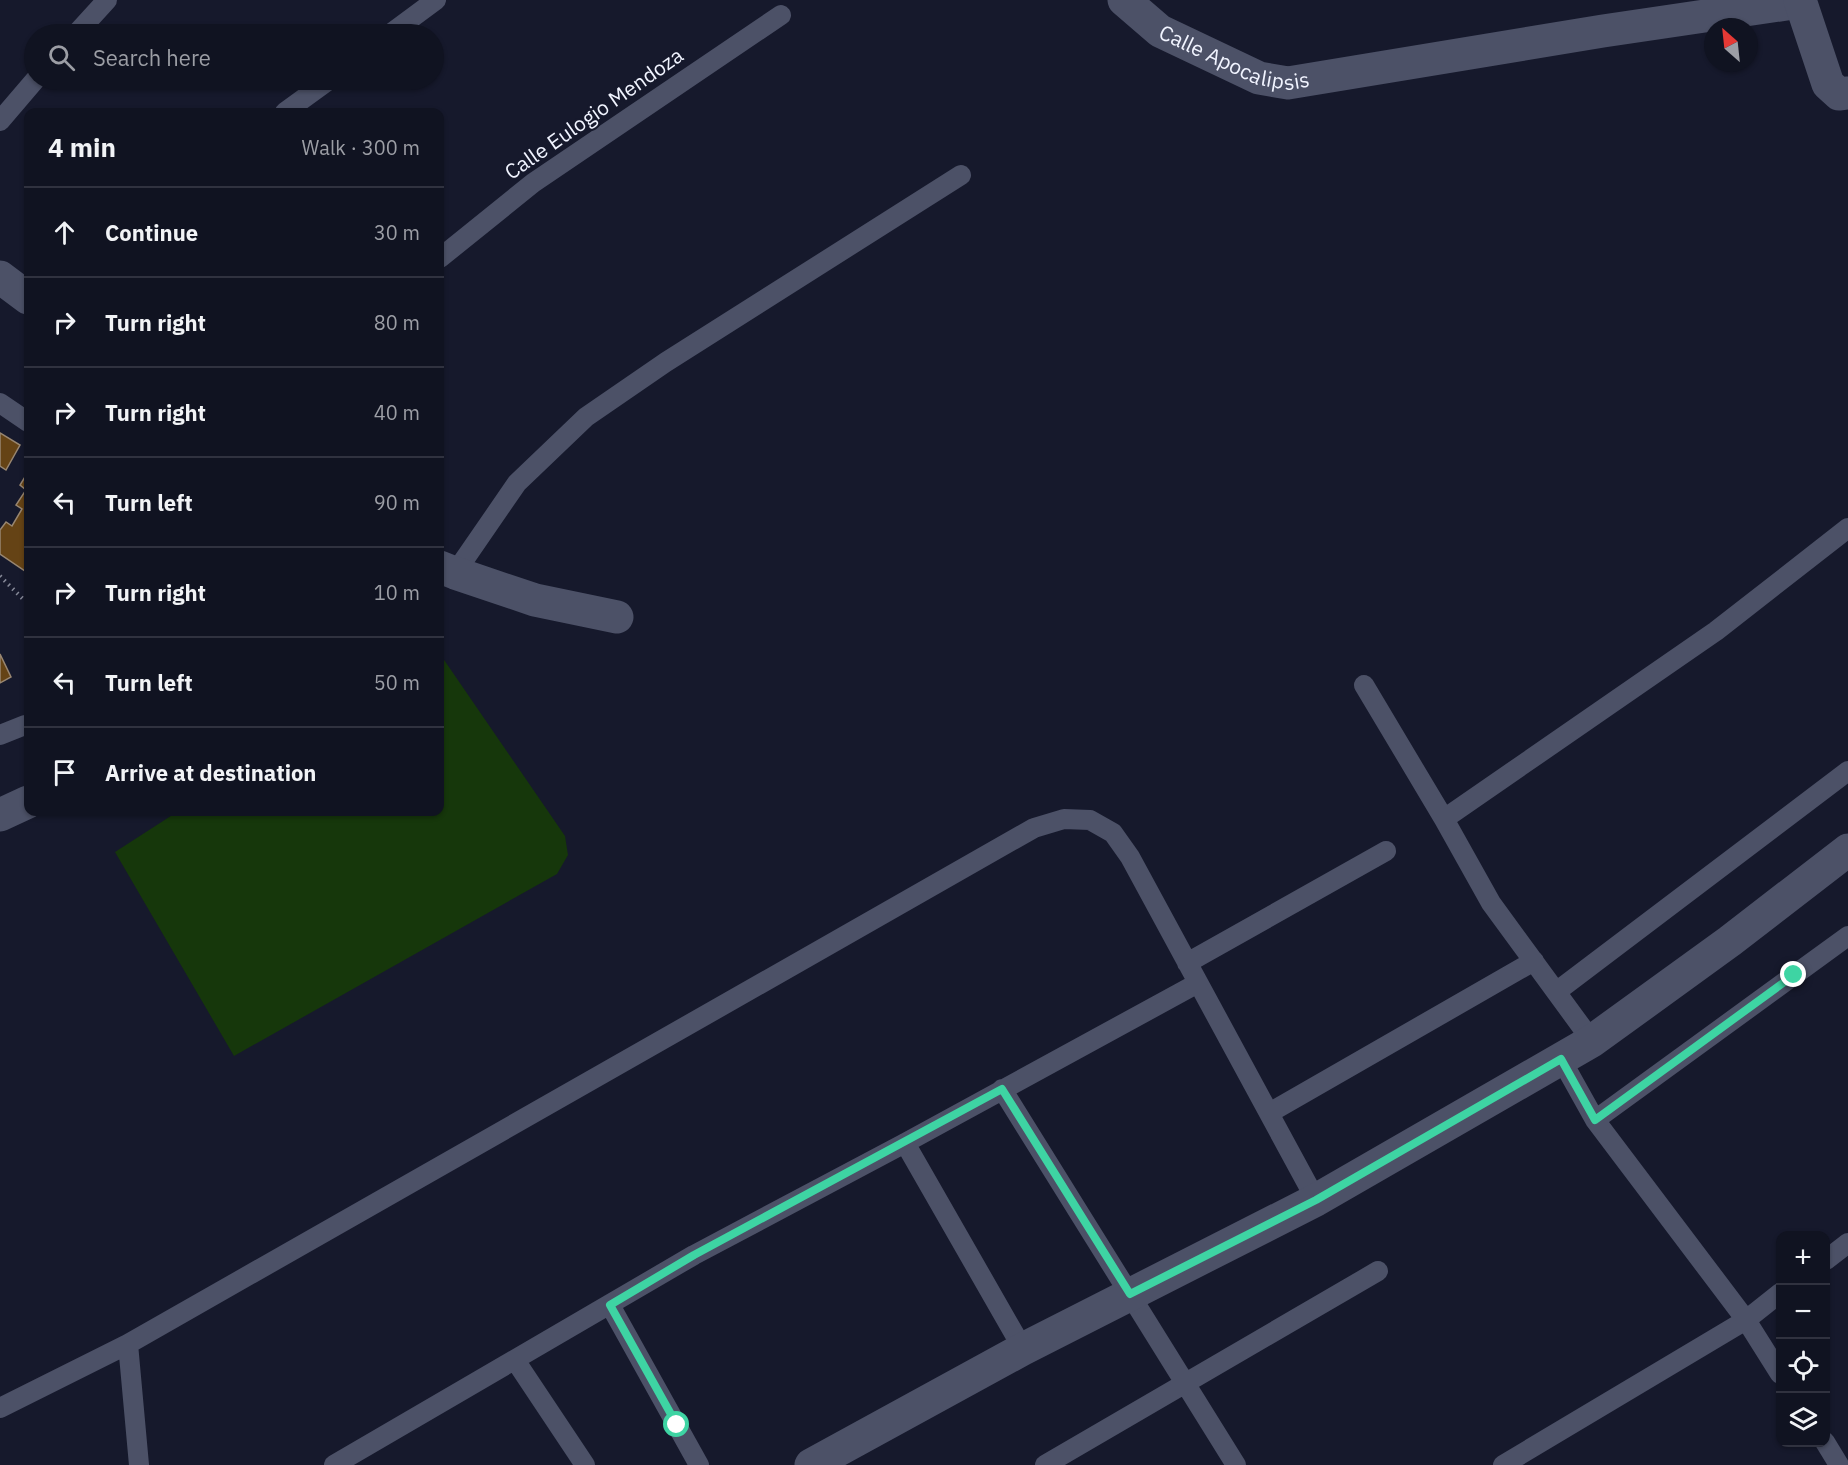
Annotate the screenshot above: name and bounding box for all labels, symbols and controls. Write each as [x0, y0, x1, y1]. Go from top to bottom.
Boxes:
street label: Calle Apocalipsis [1155, 18, 1311, 97]
north arrow [1704, 18, 1758, 72]
search box [24, 24, 444, 90]
icon: search [45, 41, 78, 74]
street label: Calle Eulogio Mendoza [499, 41, 688, 185]
text: Search here [93, 43, 211, 72]
text: 4 min [48, 130, 116, 164]
text: Walk · 300 m [302, 134, 420, 161]
icon: ahead [48, 216, 81, 249]
text: Continue [105, 218, 198, 247]
text: 30 m [374, 219, 420, 246]
icon: right [48, 306, 81, 339]
text: Turn right [105, 308, 206, 337]
text: 80 m [374, 309, 420, 336]
icon: right [48, 396, 81, 429]
text: Turn right [105, 398, 206, 427]
text: 40 m [374, 399, 420, 426]
icon: left [48, 486, 81, 519]
text: Turn left [105, 488, 193, 517]
text: 90 m [374, 489, 420, 516]
icon: right [48, 576, 81, 609]
text: Turn right [105, 578, 206, 607]
text: 10 m [374, 579, 420, 606]
icon: left [48, 666, 81, 699]
text: Turn left [105, 668, 193, 697]
text: 50 m [374, 669, 420, 696]
icon: arrive [48, 756, 81, 789]
text: Arrive at destination [105, 758, 316, 787]
route end [1780, 961, 1806, 987]
map controls [1776, 1231, 1830, 1447]
button: + [1776, 1231, 1830, 1285]
button: − [1776, 1285, 1830, 1339]
button: locate [1776, 1339, 1830, 1393]
button: layers [1776, 1393, 1830, 1447]
route start [663, 1411, 689, 1437]

